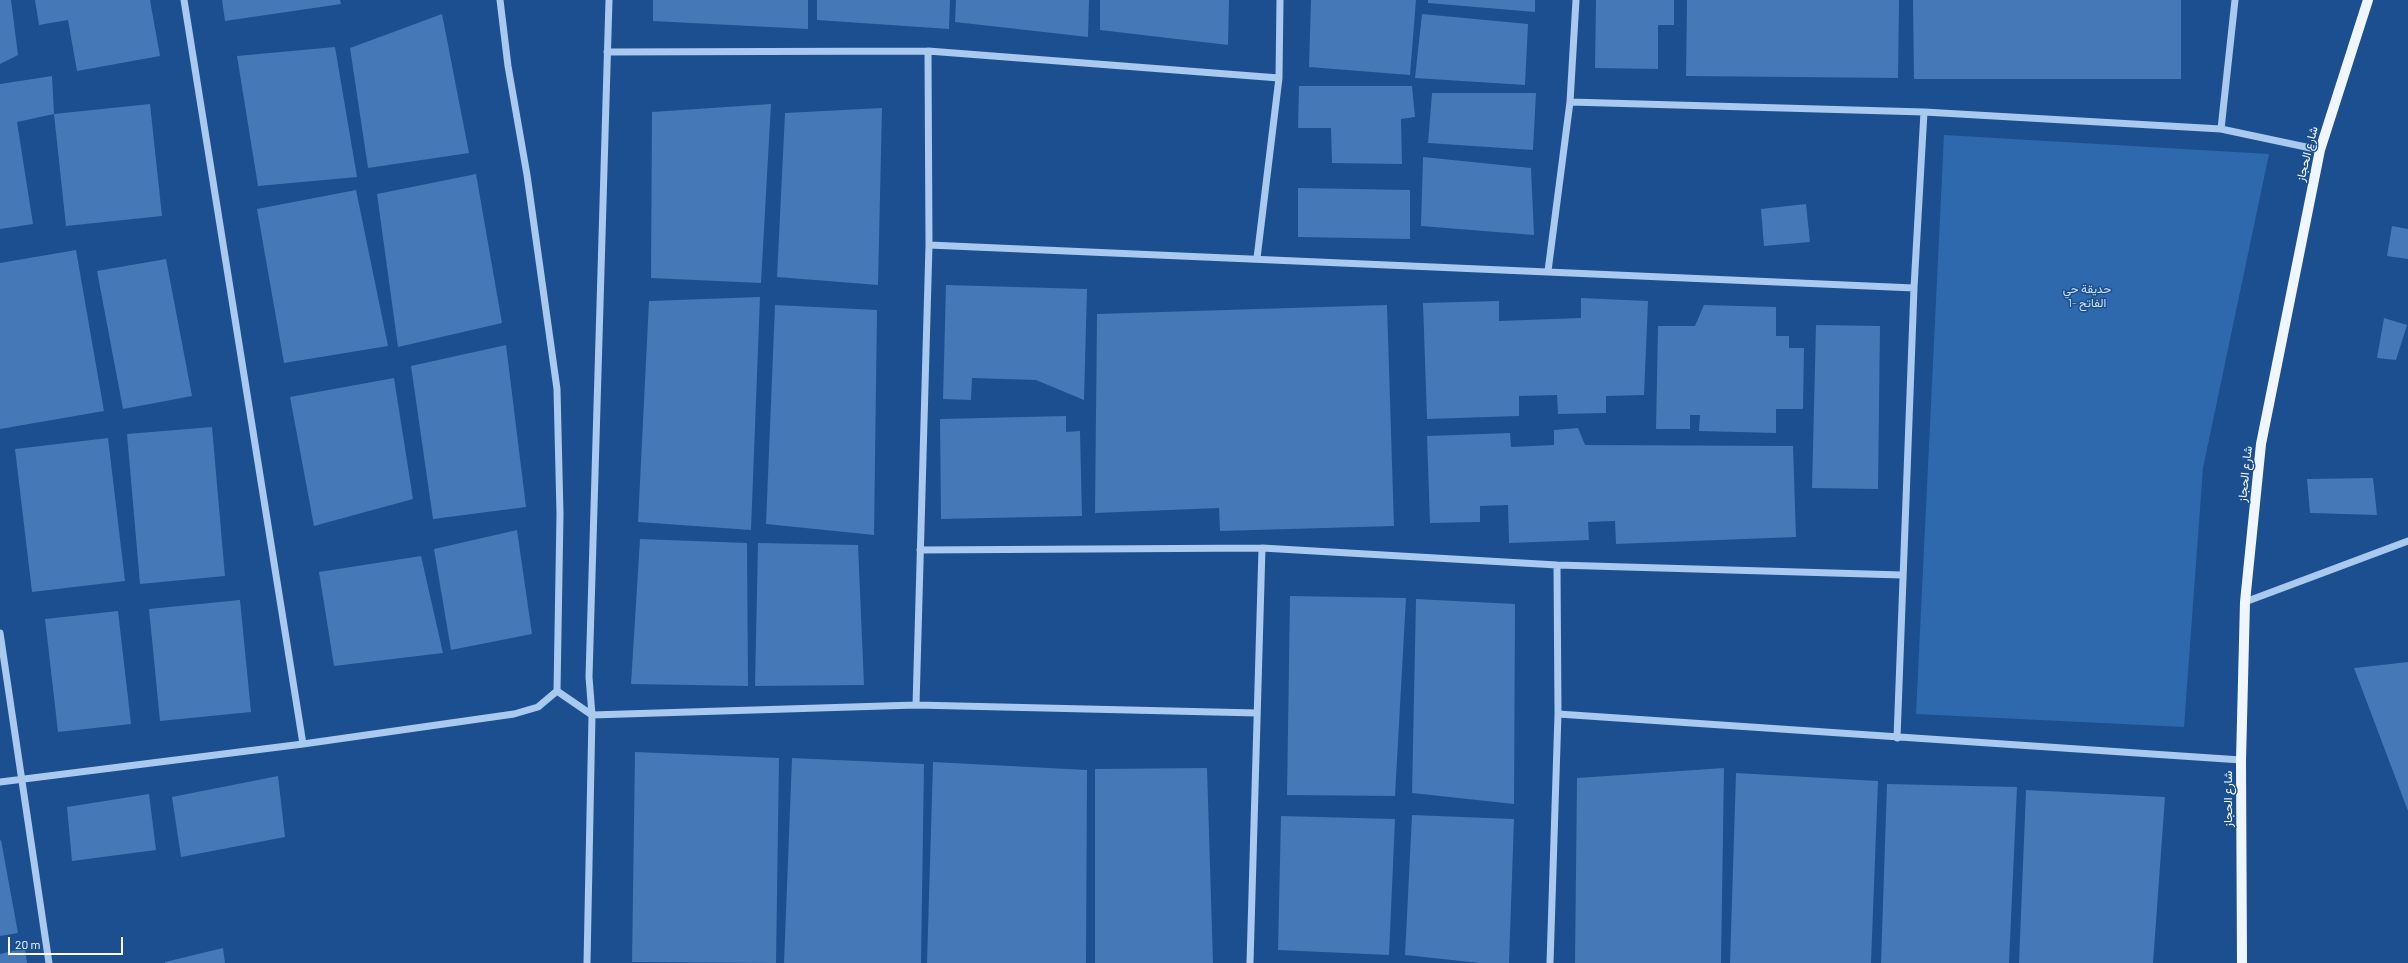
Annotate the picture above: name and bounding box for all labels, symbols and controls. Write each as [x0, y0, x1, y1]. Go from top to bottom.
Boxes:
street label: شارع الحجاز [2293, 125, 2321, 183]
park label: حديقة حي الفاتح -1 [2063, 282, 2111, 310]
street label: شارع الحجاز [2235, 445, 2255, 503]
street label: شارع الحجاز [2221, 771, 2235, 827]
scale bar [10, 929, 125, 955]
text: 20 m [15, 937, 41, 951]

